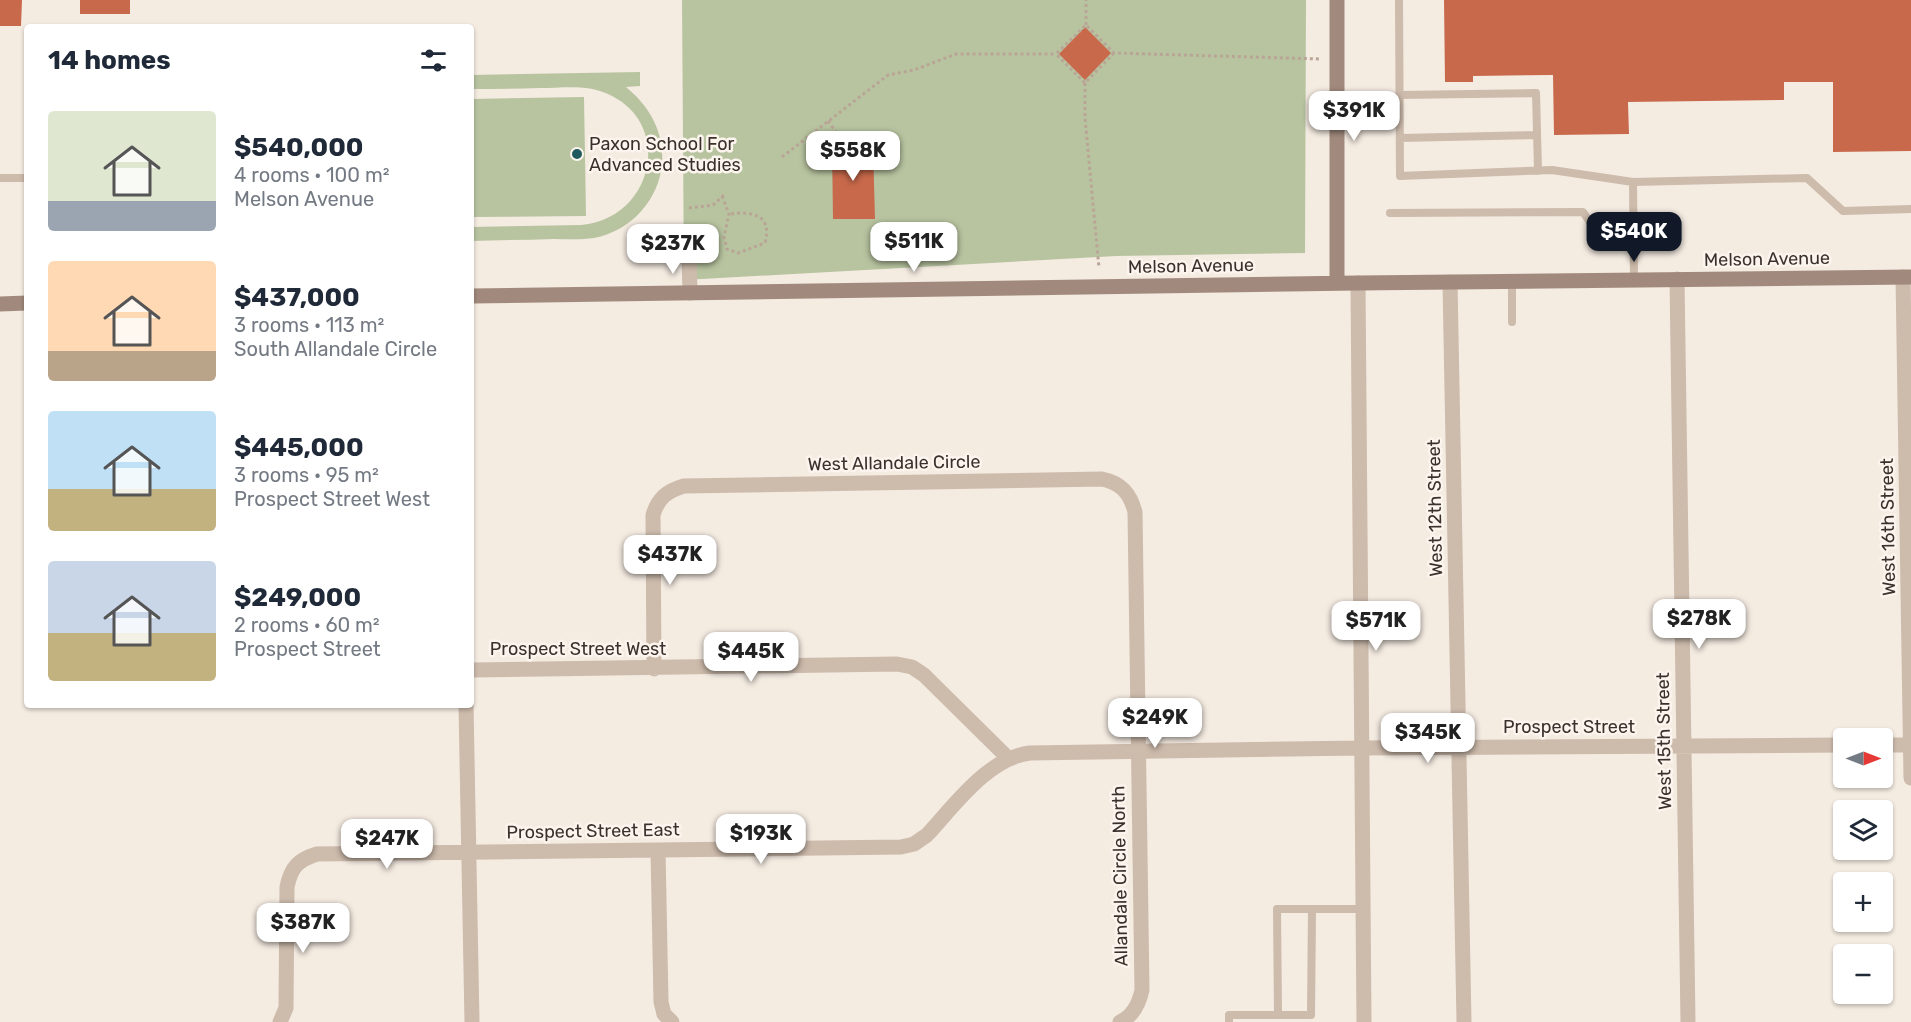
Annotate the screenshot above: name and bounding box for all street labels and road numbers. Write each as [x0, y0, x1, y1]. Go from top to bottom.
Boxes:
street label: Melson Avenue [1704, 247, 1830, 271]
street label: Melson Avenue [1128, 254, 1254, 278]
street label: West 12th Street [1423, 439, 1447, 577]
street label: West Allandale Circle [807, 450, 981, 476]
street label: West 16th Street [1876, 458, 1900, 596]
street label: Prospect Street West [490, 638, 666, 660]
street label: West 15th Street [1652, 672, 1676, 810]
street label: Prospect Street [1503, 716, 1635, 738]
street label: Allandale Circle North [1107, 785, 1133, 967]
street label: Prospect Street East [506, 818, 680, 844]

